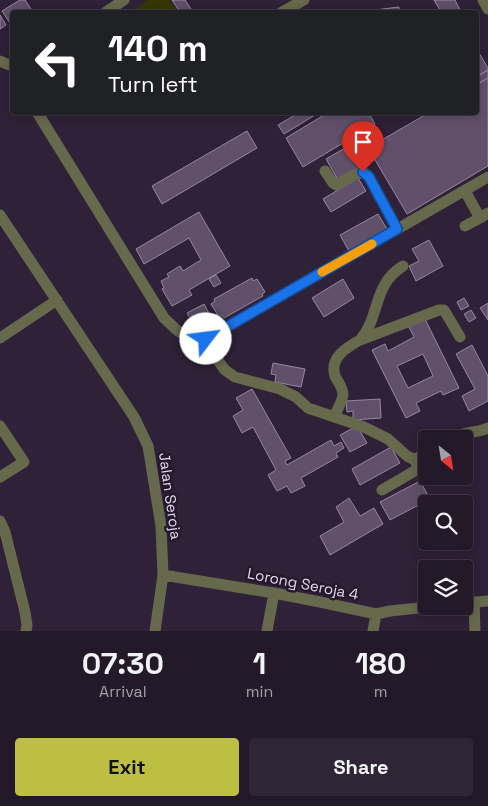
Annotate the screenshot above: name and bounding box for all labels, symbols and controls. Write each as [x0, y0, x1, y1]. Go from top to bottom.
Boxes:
text: 140 m [108, 27, 208, 71]
icon: left [25, 30, 90, 95]
text: Turn left [108, 70, 198, 98]
pin [342, 121, 384, 172]
icon: arrive [349, 128, 377, 156]
position arrow [179, 312, 231, 364]
north arrow [418, 430, 472, 485]
map controls [418, 430, 473, 615]
street label: Jalan Seroja [155, 451, 186, 541]
button: search [418, 495, 473, 550]
button: layers [418, 560, 473, 615]
street label: Lorong Seroja 4 [246, 563, 360, 604]
text: 07:30 [82, 644, 164, 683]
text: 1 [253, 644, 266, 683]
text: 180 [355, 644, 406, 683]
text: Arrival [99, 681, 147, 702]
text: min [246, 681, 273, 702]
text: m [374, 681, 388, 702]
button: Exit [15, 738, 239, 796]
button: Share [249, 738, 473, 796]

